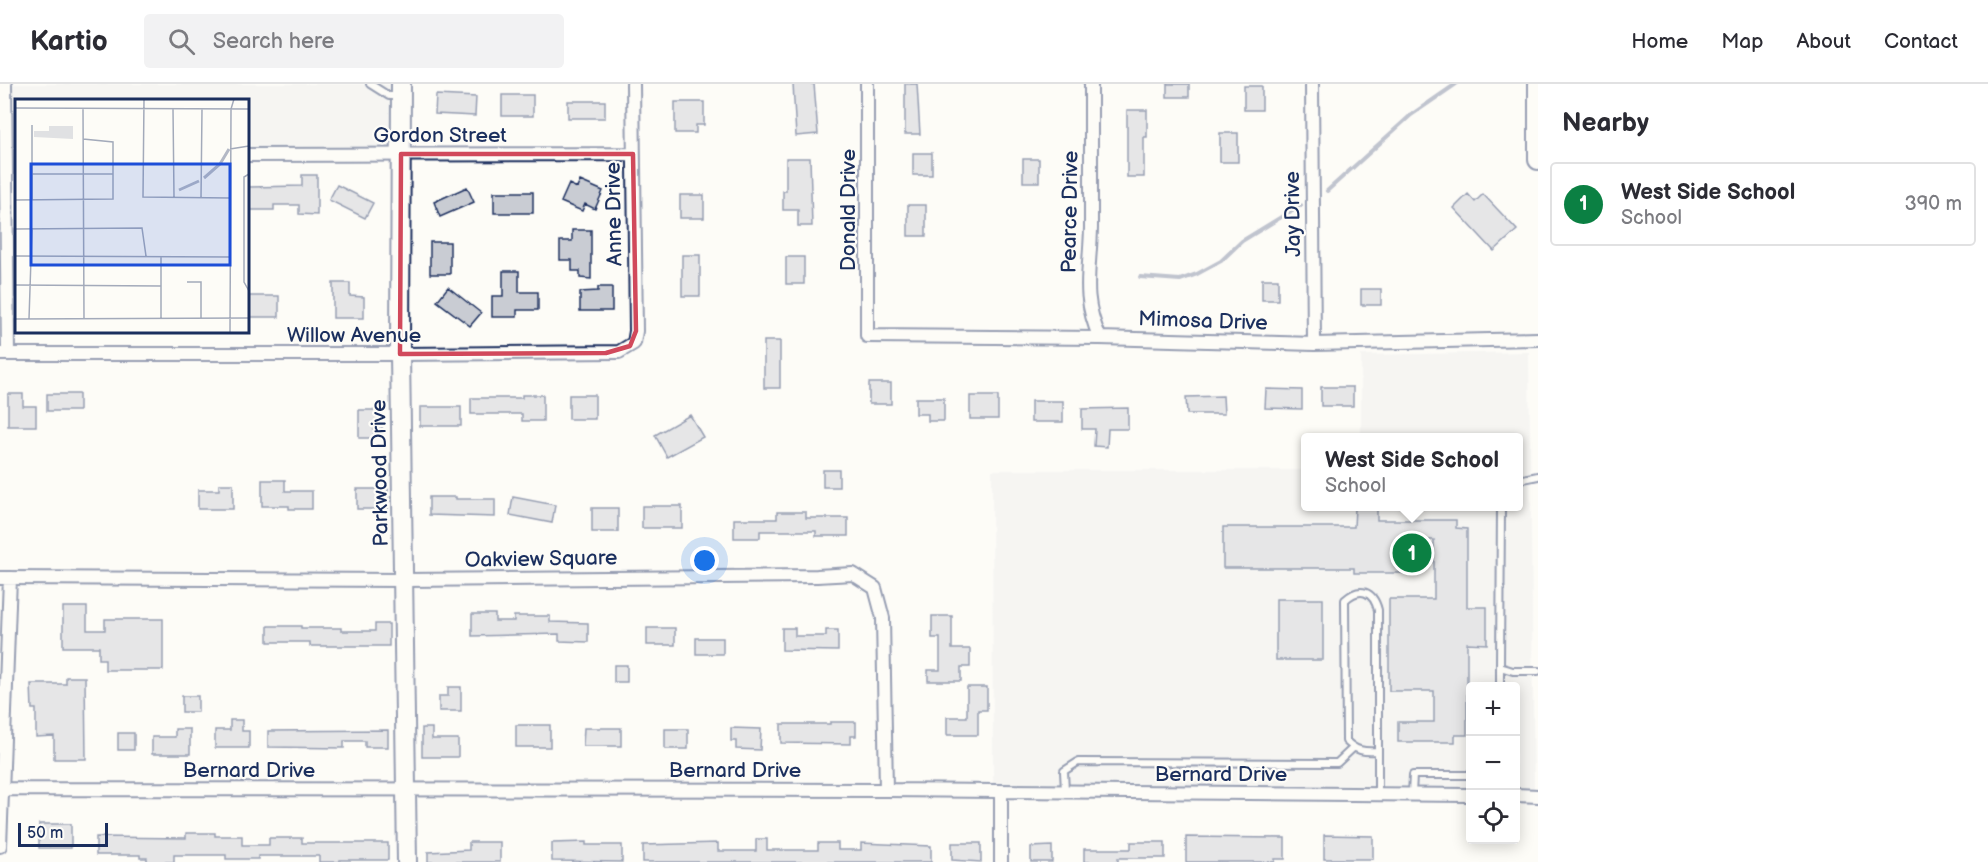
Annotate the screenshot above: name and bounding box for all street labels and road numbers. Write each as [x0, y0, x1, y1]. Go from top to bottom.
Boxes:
street label: Gordon Street [373, 123, 507, 148]
street label: Donald Drive [836, 149, 861, 271]
street label: Pearce Drive [1056, 151, 1084, 273]
street label: Anne Drive [601, 162, 627, 266]
street label: Jay Drive [1280, 171, 1306, 257]
street label: Mimosa Drive [1138, 306, 1268, 336]
street label: Willow Avenue [287, 323, 421, 348]
street label: Parkwood Drive [366, 399, 394, 547]
street label: Oakview Square [464, 545, 618, 573]
street label: Bernard Drive [183, 758, 315, 783]
street label: Bernard Drive [669, 758, 801, 783]
street label: Bernard Drive [1155, 762, 1287, 787]

